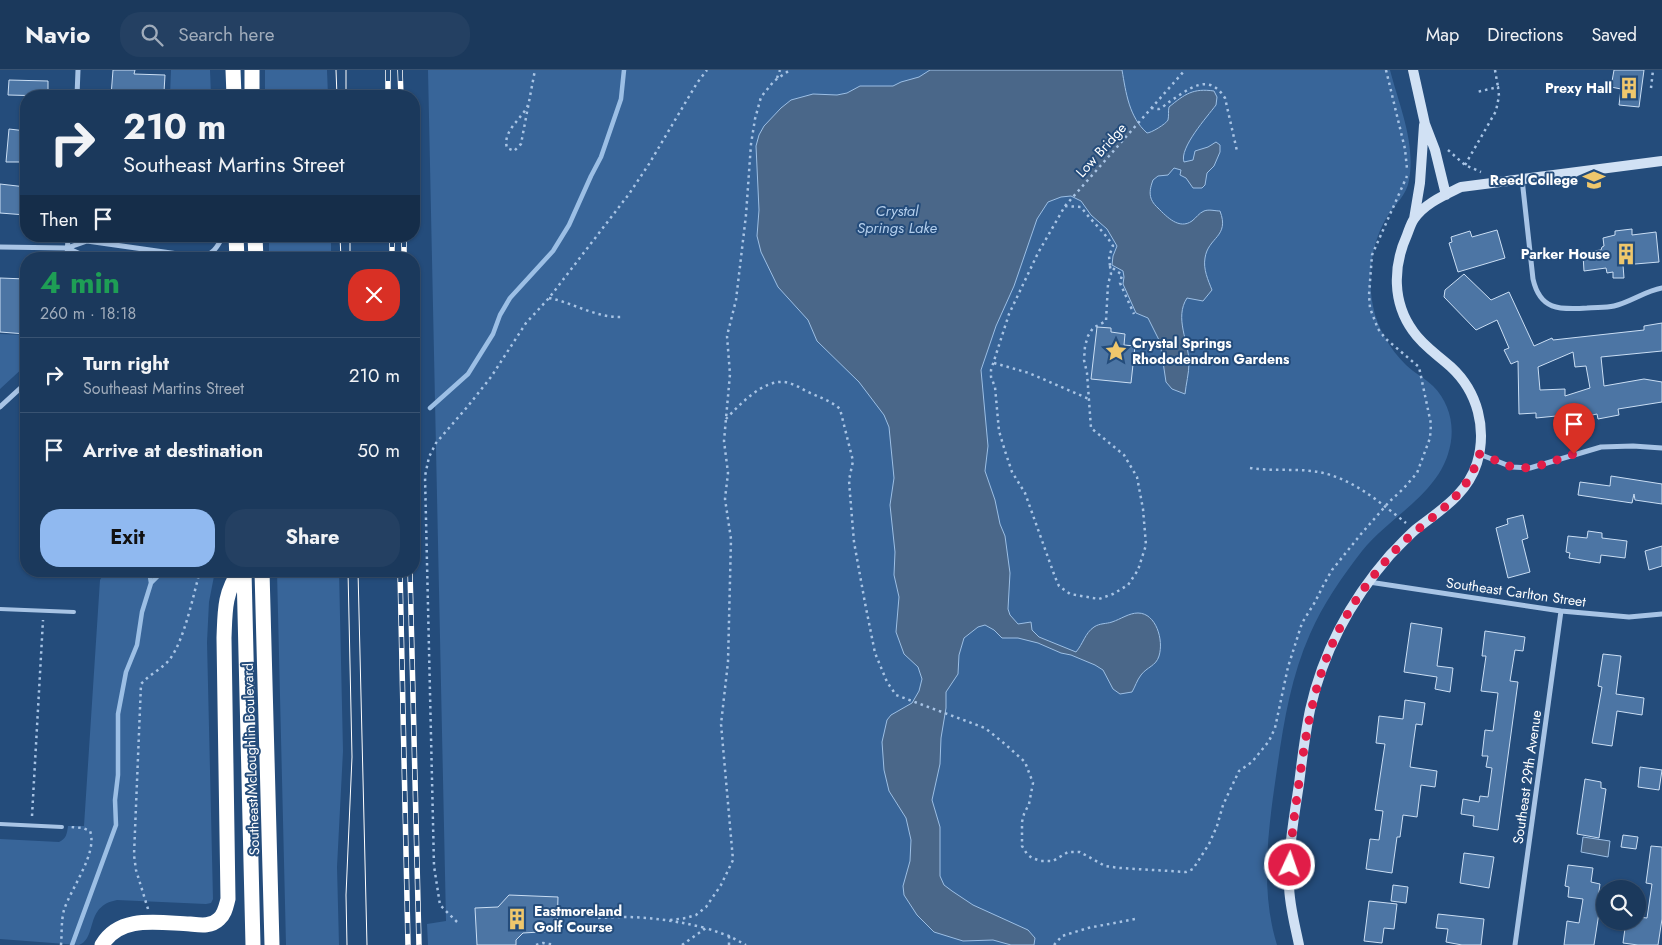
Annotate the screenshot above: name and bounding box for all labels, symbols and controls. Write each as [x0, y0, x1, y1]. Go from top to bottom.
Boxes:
search box [120, 12, 470, 57]
text: Navio [25, 17, 90, 52]
icon: search [138, 21, 166, 49]
text: Search here [178, 21, 274, 48]
text: Map [1426, 22, 1459, 48]
text: Directions [1487, 22, 1563, 48]
text: Saved [1591, 22, 1637, 48]
building icon: Prexy Hall [1616, 75, 1642, 101]
place label: Prexy Hall [1545, 78, 1612, 98]
text: 210 m [123, 102, 226, 152]
icon: right [40, 110, 105, 175]
street label: Low Bridge [1071, 118, 1131, 182]
text: Southeast Martins Street [123, 148, 345, 180]
school or university icon: Reed College [1581, 167, 1607, 193]
place label: Reed College [1490, 170, 1578, 190]
water label: Crystal Springs Lake [857, 200, 937, 239]
icon: arrive [89, 205, 117, 233]
text: Then [40, 206, 79, 233]
building icon: Parker House [1613, 241, 1639, 267]
place label: Parker House [1521, 244, 1610, 264]
text: 4 min [40, 261, 120, 304]
button: close [348, 269, 400, 321]
text: 260 m · 18:18 [40, 302, 136, 325]
place label: Crystal Springs Rhododendron Gardens [1132, 333, 1290, 369]
place icon: Crystal Springs Rhododendron Gardens [1103, 338, 1129, 364]
text: Turn right [83, 350, 169, 377]
icon: right [40, 361, 68, 389]
text: 210 m [349, 362, 400, 389]
text: Southeast Martins Street [83, 377, 244, 400]
pin [1553, 403, 1595, 454]
icon: arrive [1560, 410, 1588, 438]
icon: arrive [40, 436, 68, 464]
text: Arrive at destination [83, 437, 263, 464]
text: 50 m [357, 437, 400, 464]
button: Exit [40, 509, 215, 567]
button: Share [225, 509, 400, 567]
street label: Southeast Carlton Street [1445, 572, 1588, 612]
street label: Southeast McLoughlin Boulevard [238, 663, 264, 855]
street label: Southeast 29th Avenue [1508, 709, 1546, 845]
position arrow [1263, 838, 1315, 890]
map controls [1596, 880, 1646, 930]
button: search [1596, 880, 1646, 930]
place label: Eastmoreland Golf Course [534, 901, 622, 937]
building icon: Eastmoreland Golf Course [504, 906, 530, 932]

